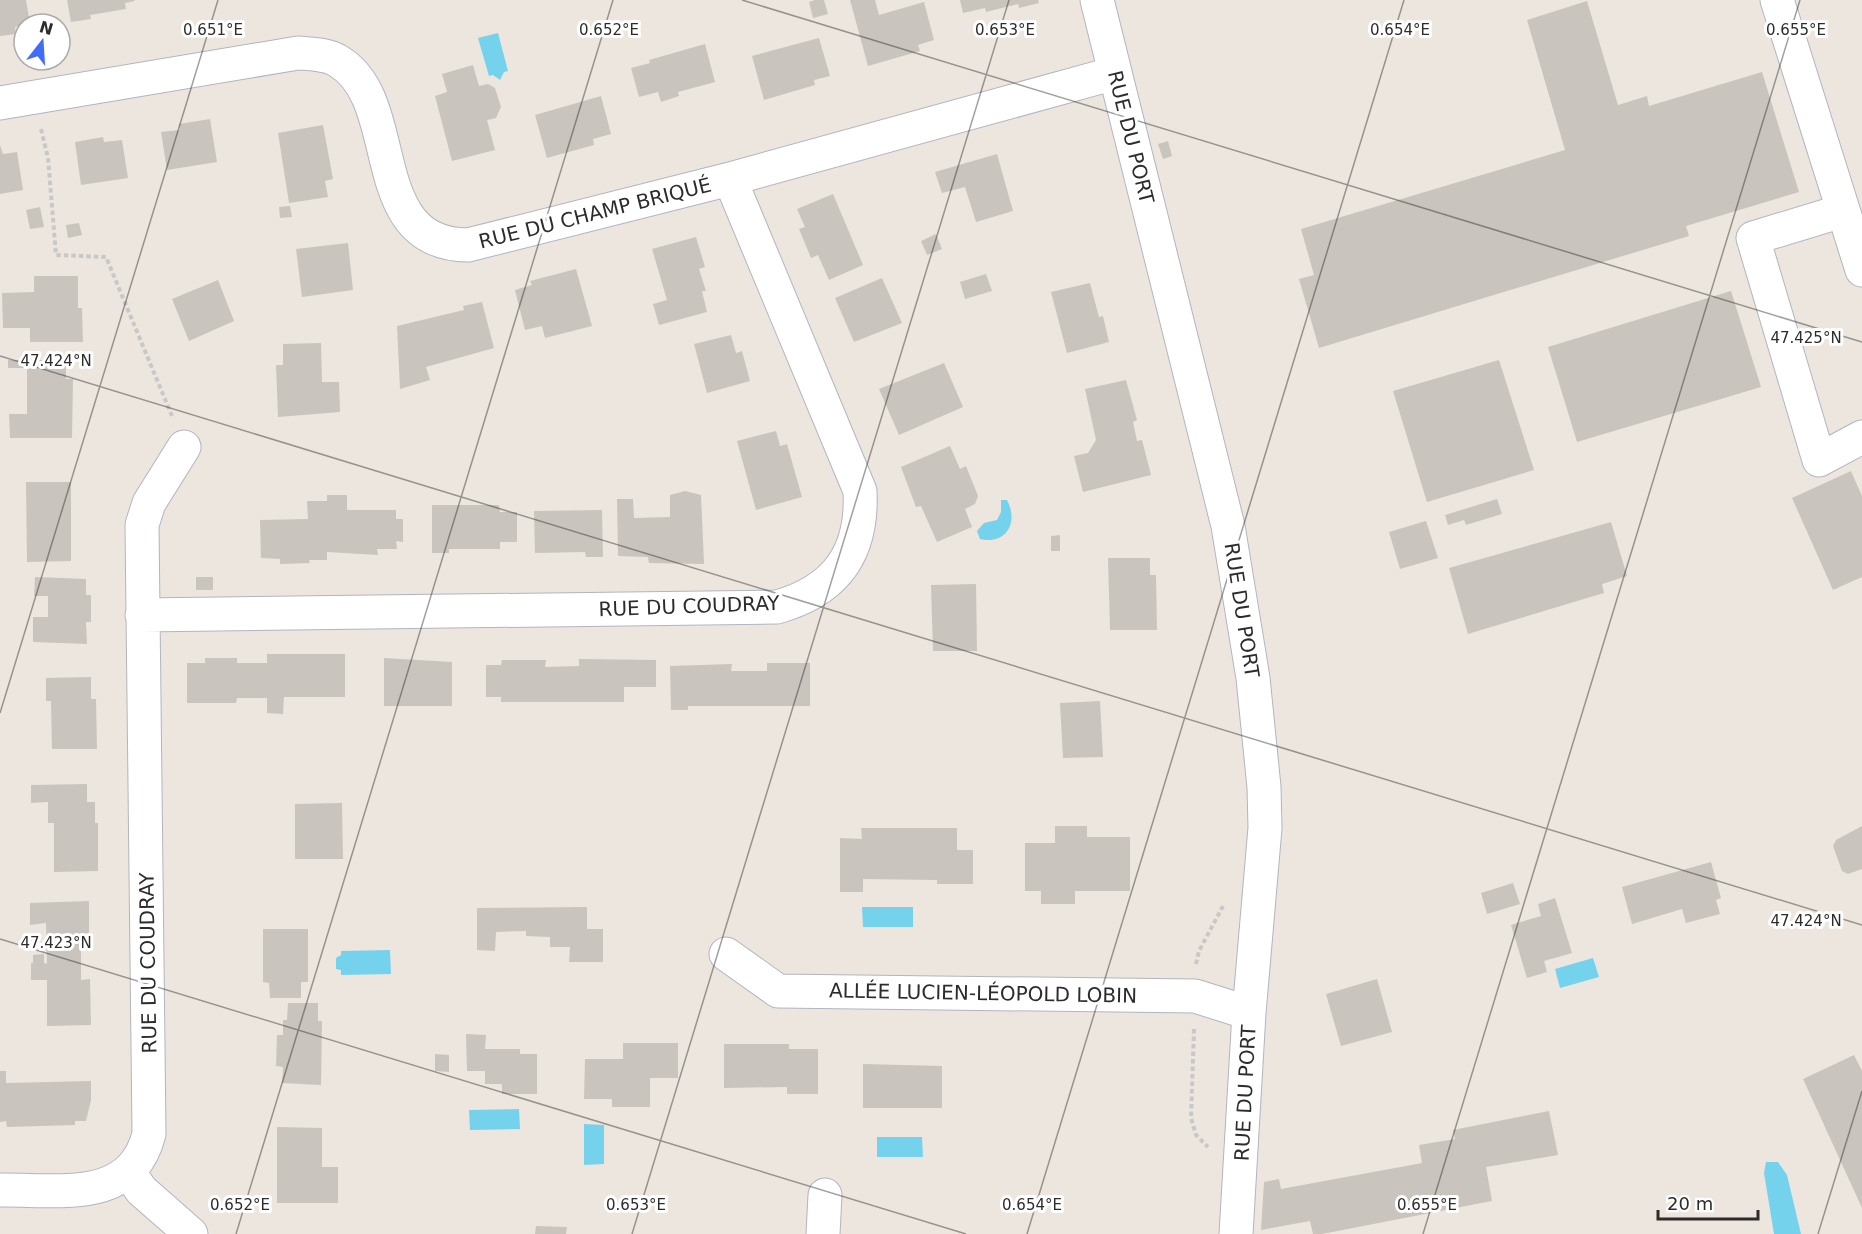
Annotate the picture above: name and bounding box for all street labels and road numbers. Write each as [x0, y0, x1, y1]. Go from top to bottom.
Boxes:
street label: RUE DU PORT [1103, 68, 1159, 207]
street label: RUE DU CHAMP BRIQUÉ [476, 172, 714, 254]
street label: RUE DU PORT [1219, 541, 1265, 680]
street label: RUE DU COUDRAY [598, 591, 781, 621]
street label: RUE DU COUDRAY [134, 871, 162, 1054]
street label: ALLÉE LUCIEN-LÉOPOLD LOBIN [829, 978, 1137, 1008]
street label: RUE DU PORT [1229, 1023, 1261, 1162]

